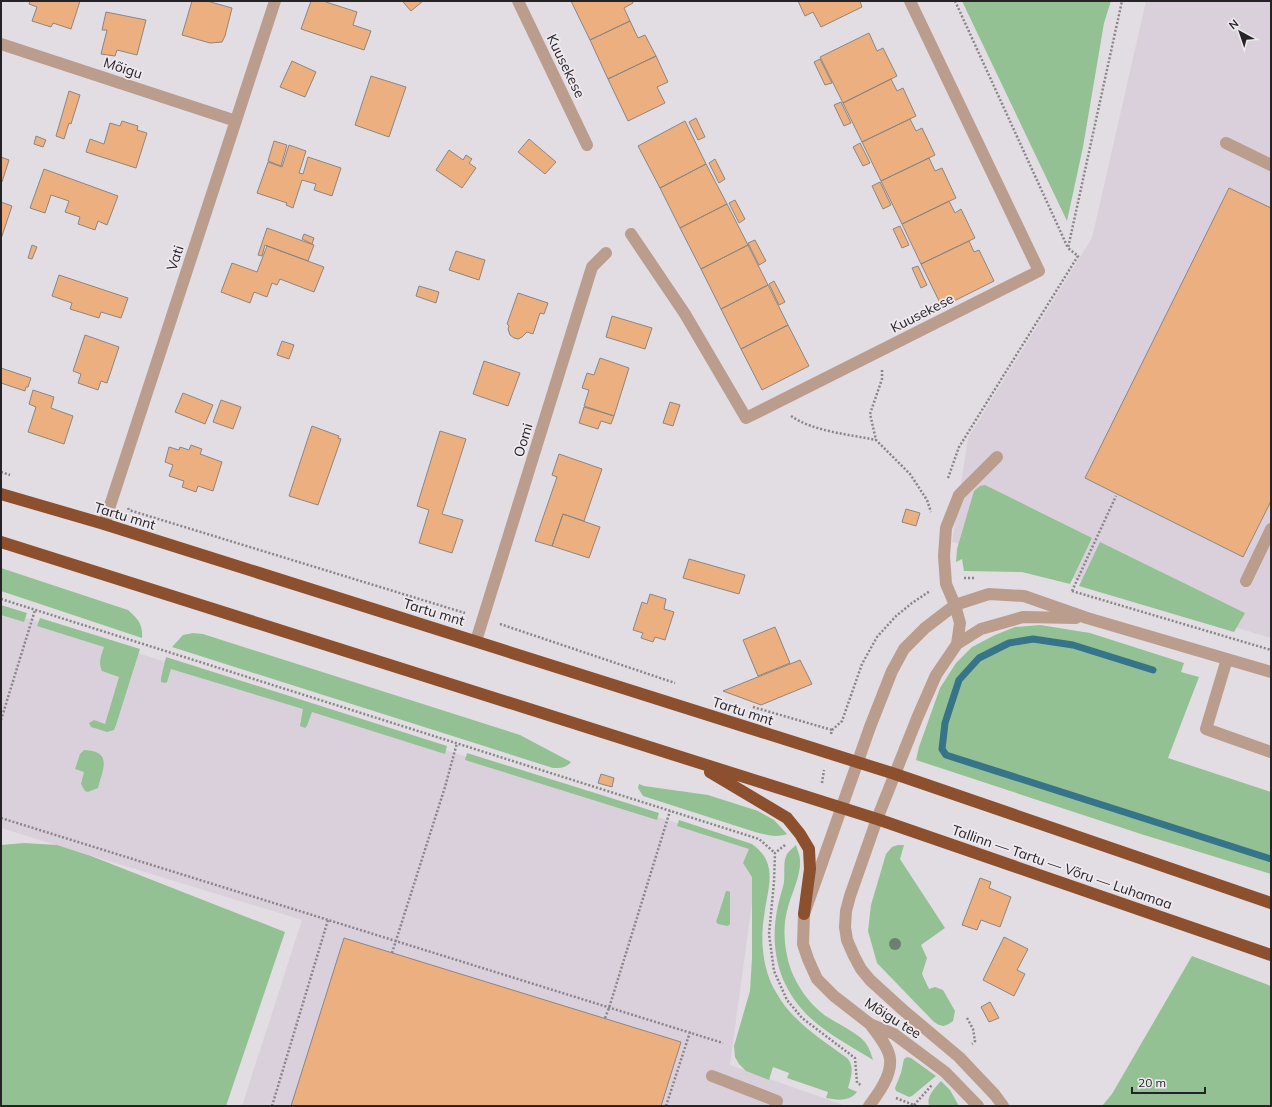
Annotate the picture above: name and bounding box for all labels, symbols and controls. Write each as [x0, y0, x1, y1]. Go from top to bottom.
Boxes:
north arrow [1220, 12, 1260, 52]
text: N [1226, 16, 1241, 32]
street label: Kuusekese [543, 31, 589, 101]
street label: Mõigu [101, 53, 145, 83]
street label: Vati [162, 243, 188, 273]
street label: Kuusekese [887, 289, 957, 337]
street label: Oomi [509, 421, 537, 459]
street label: Tartu mnt [92, 498, 158, 534]
street label: Tartu mnt [401, 594, 467, 630]
street label: Tartu mnt [710, 693, 776, 729]
street label: Tallinn — Tartu — Võru — Luhamaa [949, 821, 1175, 913]
street label: Mõigu tee [861, 994, 925, 1042]
scale bar [1132, 1069, 1205, 1095]
text: 20 m [1138, 1075, 1166, 1090]

